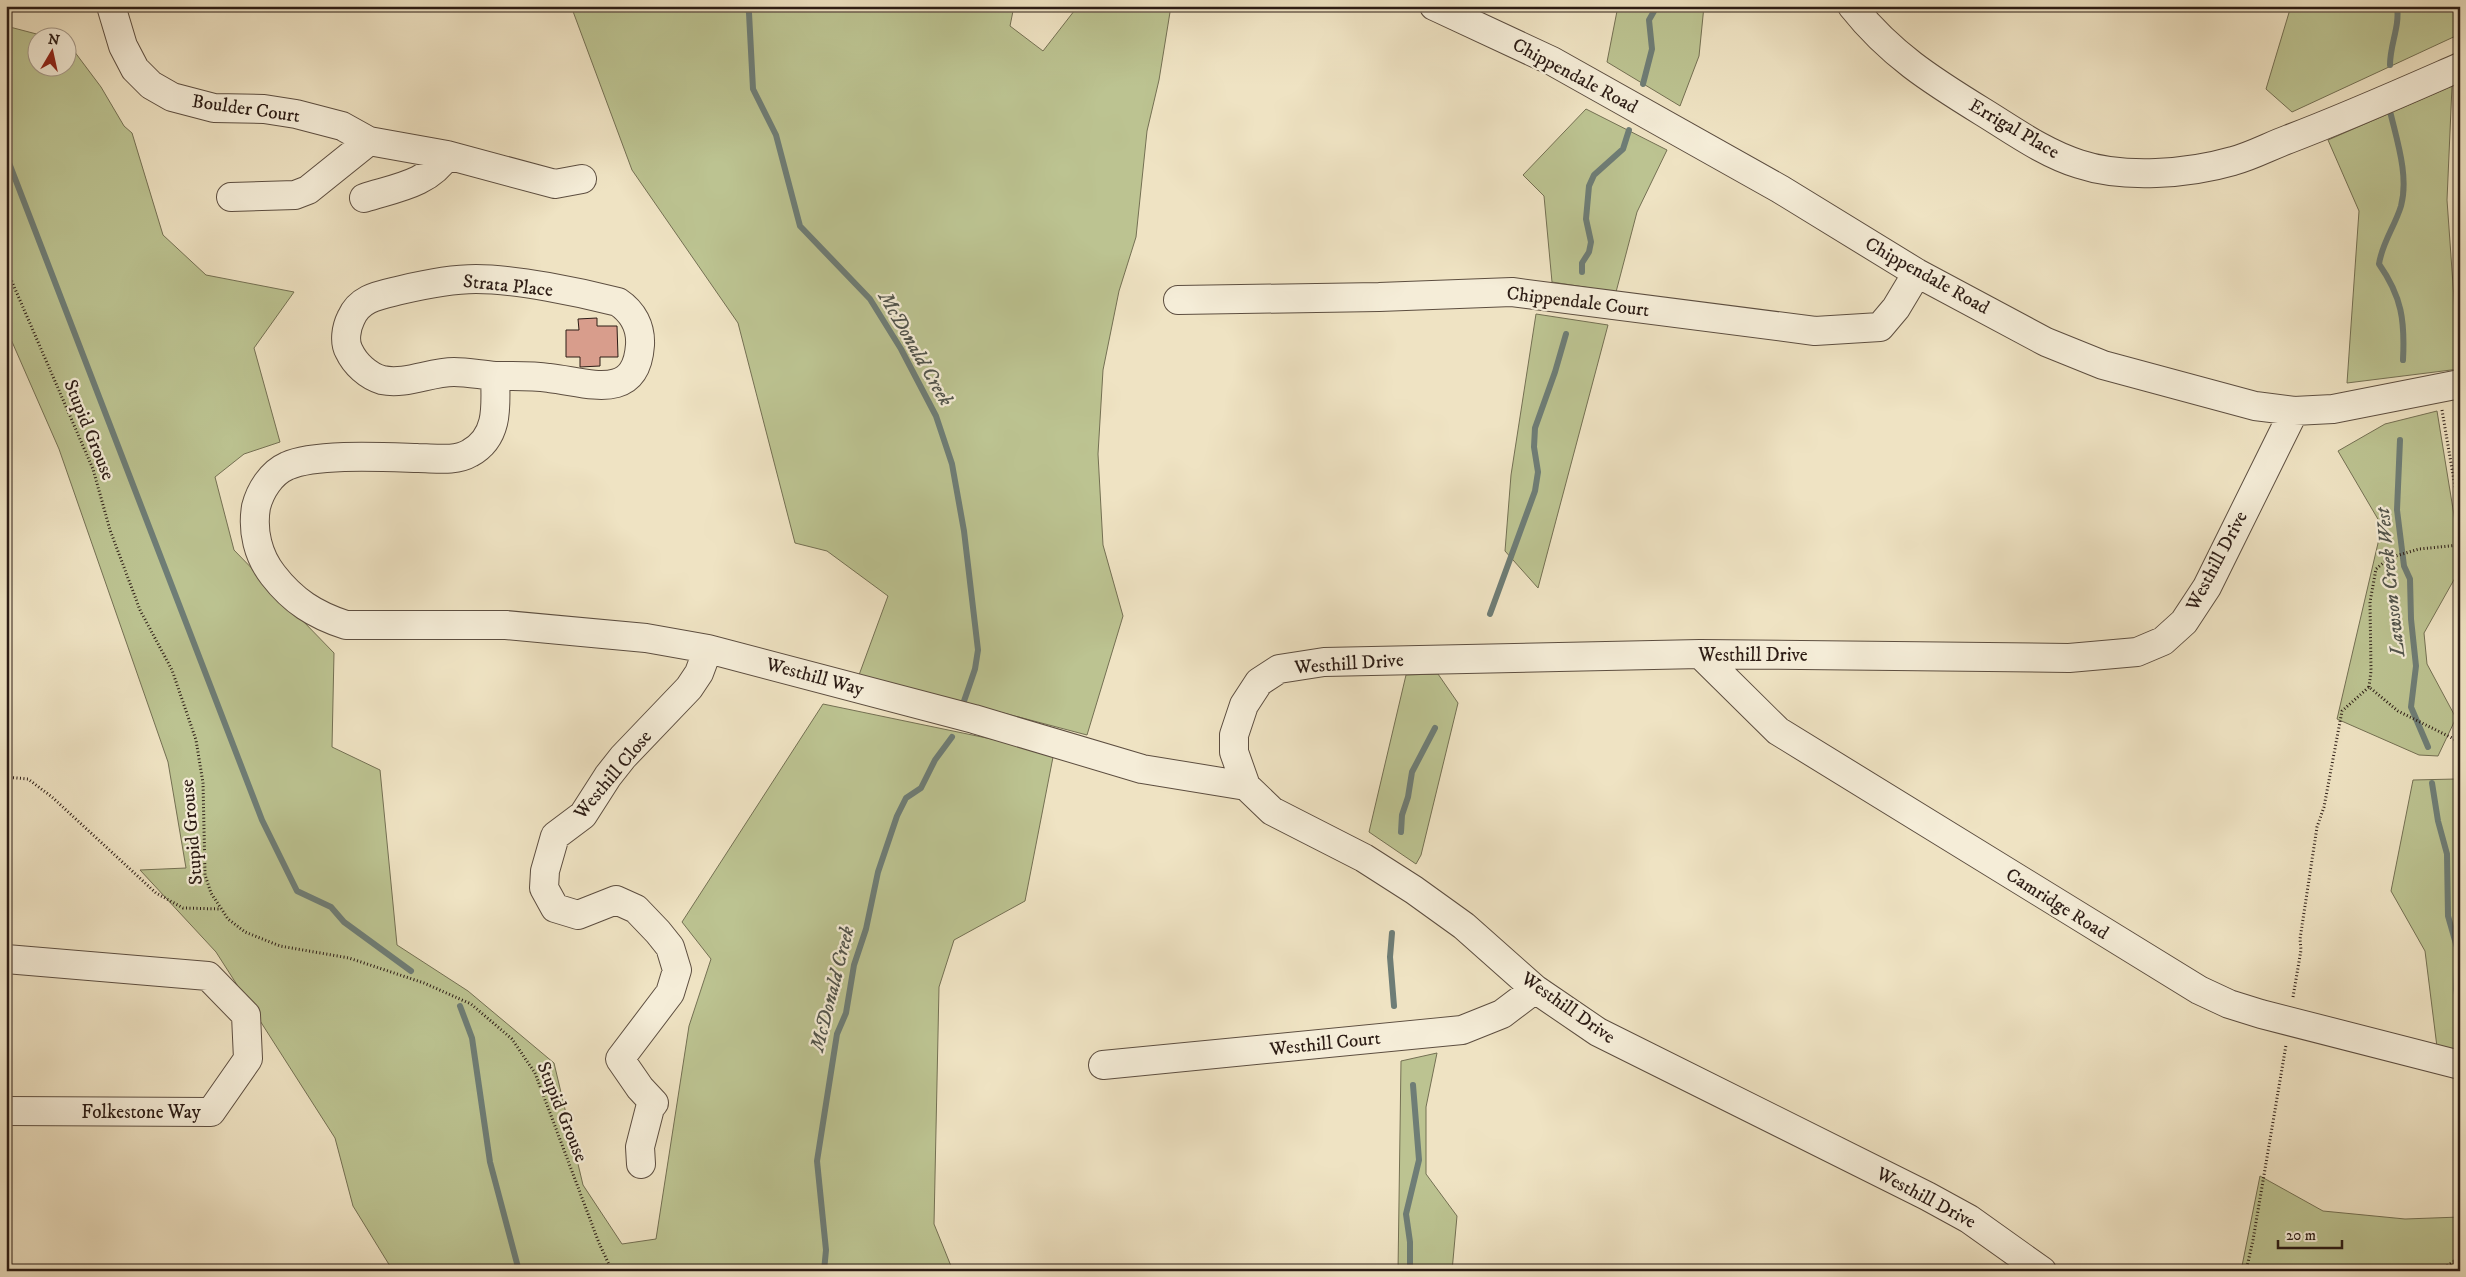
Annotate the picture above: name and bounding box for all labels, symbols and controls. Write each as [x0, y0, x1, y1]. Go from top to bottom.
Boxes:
north arrow [28, 28, 78, 78]
text: N [47, 30, 61, 50]
street label: Chippendale Road [1508, 33, 1642, 119]
street label: Boulder Court [191, 90, 301, 128]
street label: Errigal Place [1965, 94, 2063, 164]
street label: Chippendale Road [1861, 232, 1994, 320]
street label: Strata Place [462, 270, 554, 302]
street label: Chippendale Court [1505, 282, 1651, 322]
water label: McDonald Creek [871, 285, 958, 411]
street label: Stupid Grouse [58, 376, 120, 484]
water label: Lawson Creek West [2371, 504, 2411, 659]
street label: Westhill Drive [2181, 507, 2253, 616]
street label: Westhill Drive [1697, 644, 1808, 667]
street label: Westhill Drive [1293, 649, 1405, 679]
street label: Westhill Way [763, 653, 867, 701]
street label: Westhill Close [569, 726, 657, 825]
street label: Stupid Grouse [176, 778, 208, 886]
street label: Camridge Road [2001, 863, 2113, 945]
water label: McDonald Creek [805, 923, 861, 1056]
street label: Westhill Drive [1516, 967, 1620, 1049]
street label: Westhill Court [1267, 1027, 1382, 1061]
street label: Stupid Grouse [531, 1058, 593, 1166]
street label: Folkestone Way [81, 1101, 202, 1124]
street label: Westhill Drive [1871, 1162, 1980, 1234]
scale bar [2278, 1217, 2342, 1249]
text: 20 m [2286, 1226, 2316, 1245]

